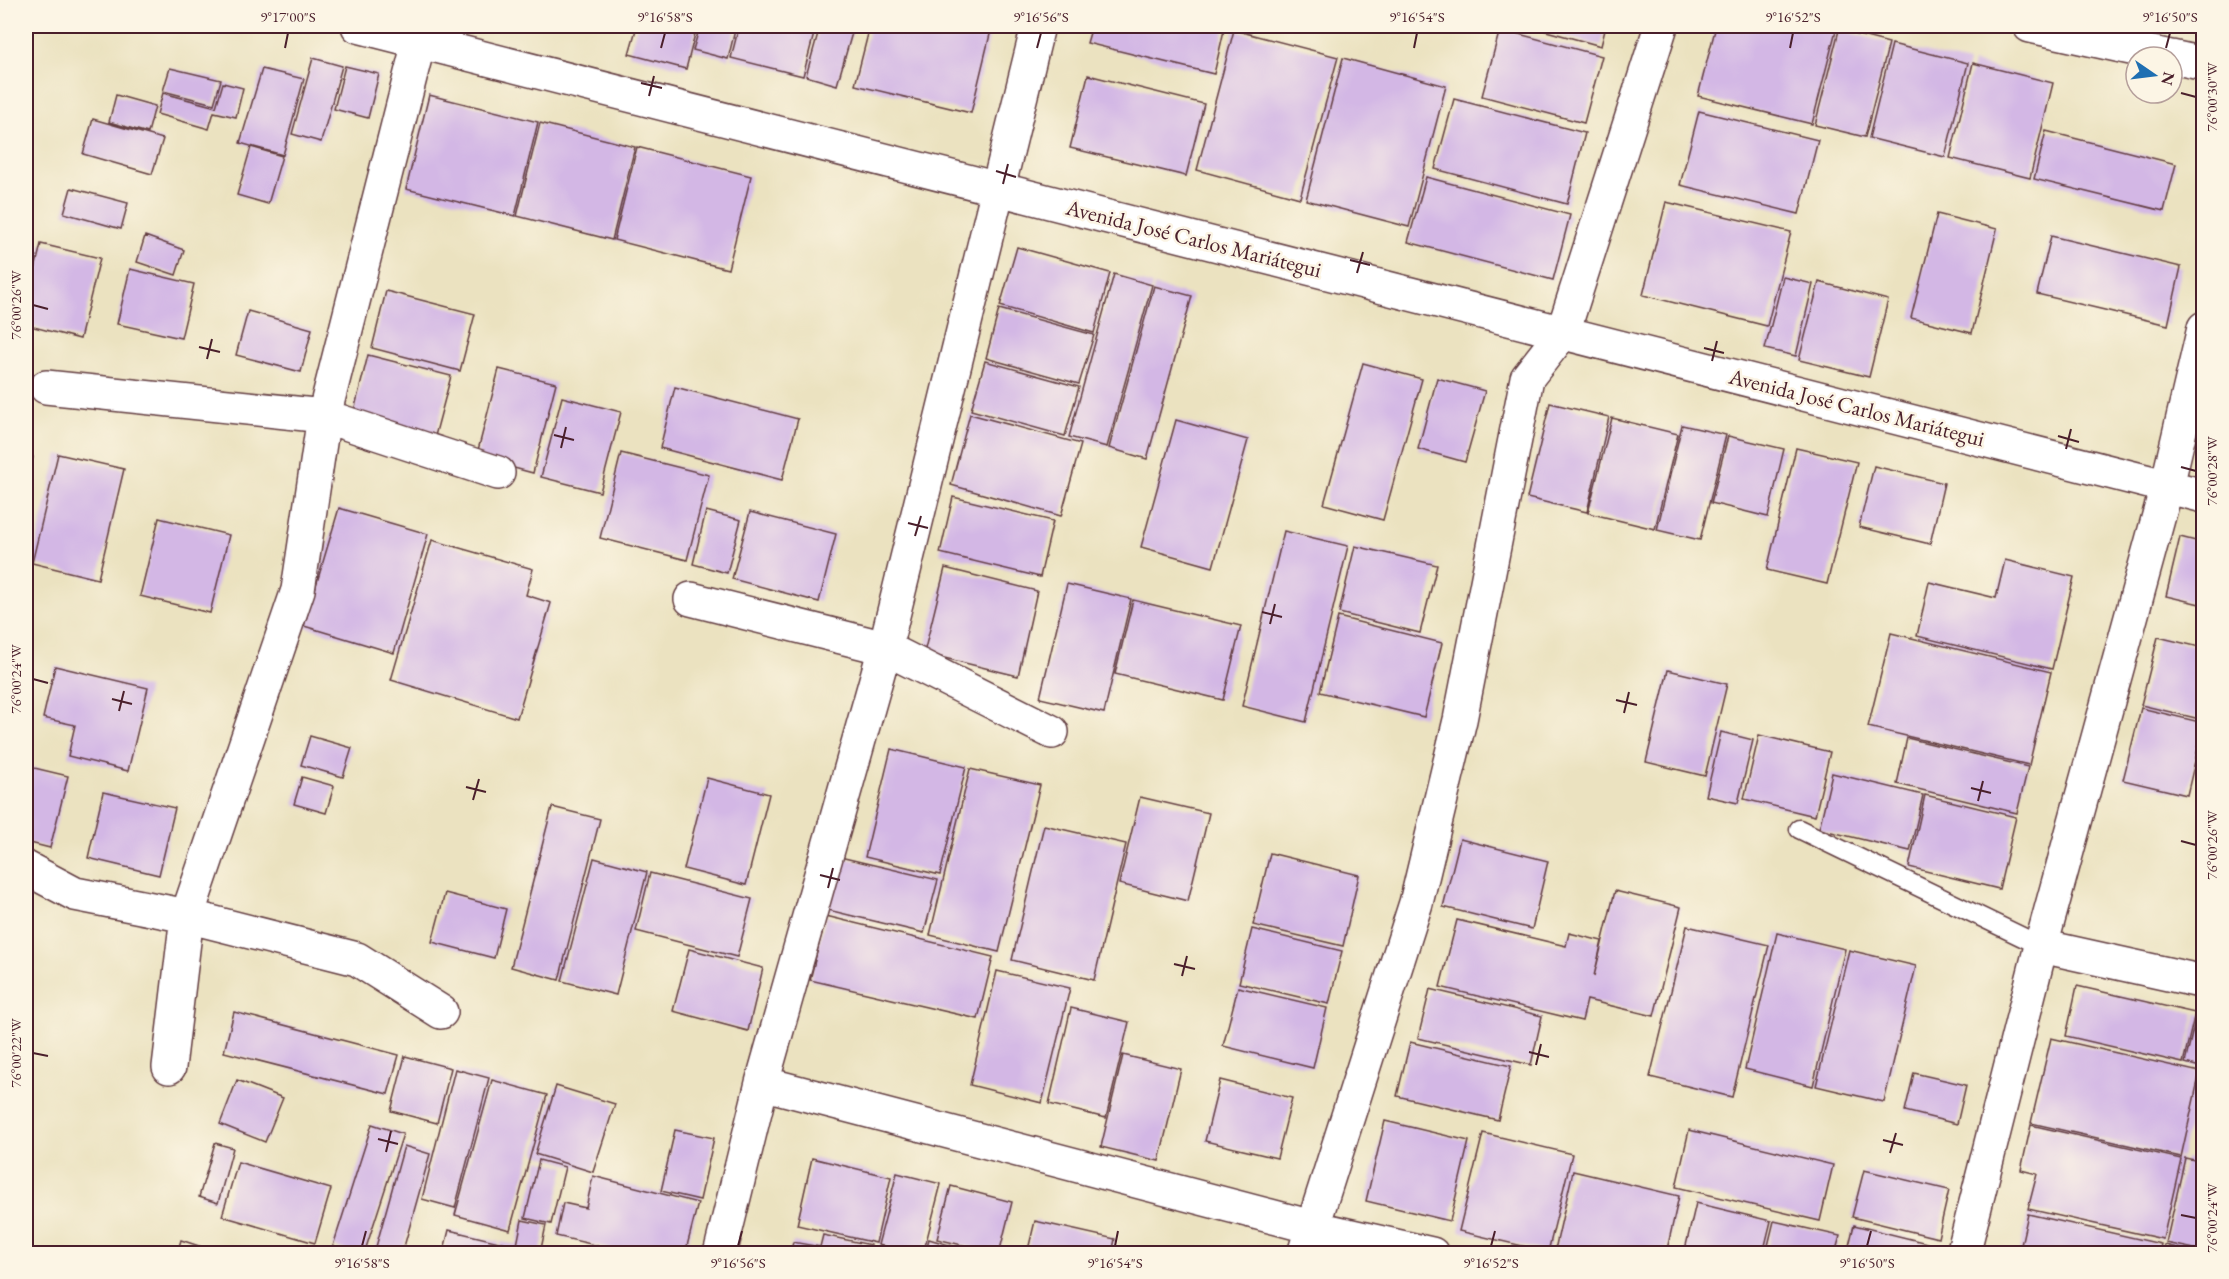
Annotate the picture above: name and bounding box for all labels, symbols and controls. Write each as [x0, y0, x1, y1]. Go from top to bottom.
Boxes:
text: 9°17'00"S [260, 7, 316, 26]
text: 9°16'58"S [637, 7, 693, 26]
text: 9°16'56"S [1013, 7, 1069, 26]
text: 9°16'54"S [1389, 7, 1445, 26]
text: 9°16'52"S [1765, 7, 1821, 26]
text: 9°16'50"S [2142, 7, 2198, 26]
north arrow [2124, 45, 2184, 105]
text: 76°00'30"W [2202, 62, 2221, 132]
text: N [2156, 70, 2180, 87]
street label: Avenida José Carlos Mariátegui [1062, 192, 1325, 284]
text: 76°00'26"W [6, 270, 25, 340]
street label: Avenida José Carlos Mariátegui [1725, 361, 1988, 453]
text: 76°00'28"W [2202, 436, 2221, 506]
text: 76°00'24"W [6, 644, 25, 714]
text: 76°00'26"W [2202, 810, 2221, 880]
text: 76°00'22"W [6, 1018, 25, 1088]
text: 76°00'24"W [2202, 1183, 2221, 1253]
text: 9°16'58"S [334, 1253, 390, 1272]
text: 9°16'56"S [710, 1253, 766, 1272]
text: 9°16'54"S [1087, 1253, 1143, 1272]
text: 9°16'52"S [1463, 1253, 1519, 1272]
text: 9°16'50"S [1839, 1253, 1895, 1272]

